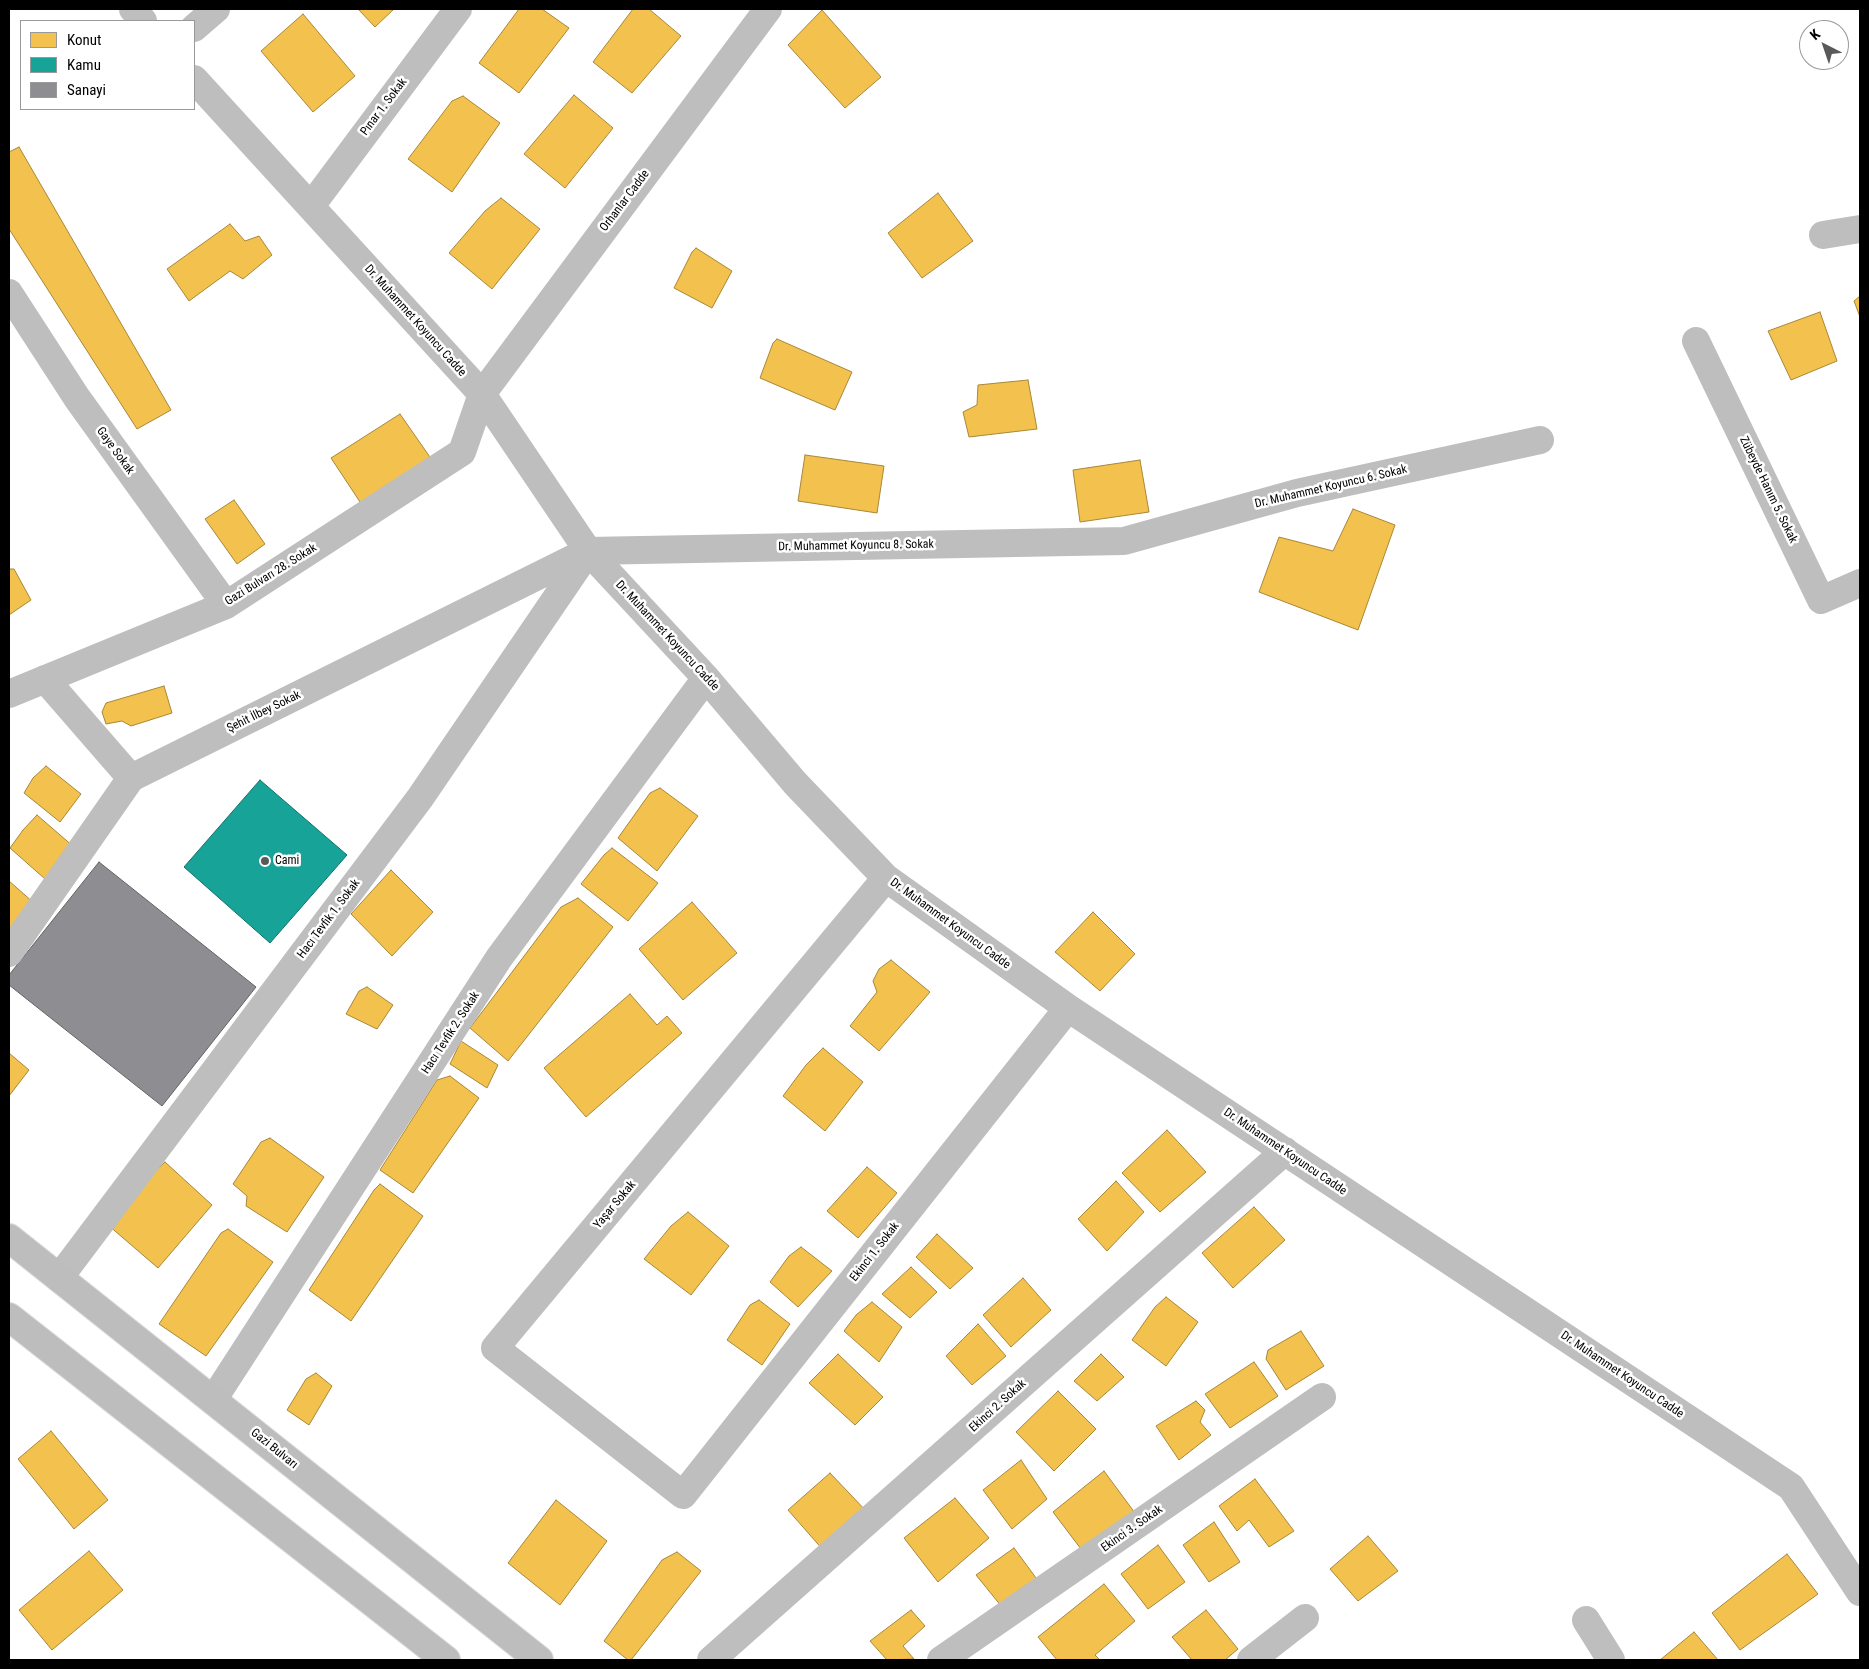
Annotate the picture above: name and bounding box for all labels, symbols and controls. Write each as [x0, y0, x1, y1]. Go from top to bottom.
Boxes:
legend [20, 20, 195, 110]
north arrow [1799, 20, 1849, 70]
text: K [1807, 26, 1823, 43]
text: Konut [67, 31, 101, 49]
text: Kamu [67, 56, 101, 74]
street label: Pınar 1. Sokak [358, 75, 410, 139]
text: Sanayi [67, 81, 106, 99]
street label: Orhanlar Cadde [597, 167, 653, 235]
street label: Dr. Muhammet Koyuncu Cadde [361, 262, 469, 380]
street label: Gaye Sokak [93, 425, 137, 477]
street label: Zübeyde Hanım 5. Sokak [1736, 434, 1800, 546]
street label: Dr. Muhammet Koyuncu 6. Sokak [1253, 462, 1409, 512]
street label: Dr. Muhammet Koyuncu 8. Sokak [778, 537, 934, 555]
street label: Gazi Bulvarı 28. Sokak [223, 541, 319, 609]
street label: Dr. Muhammet Koyuncu Cadde [612, 578, 722, 694]
street label: Şehit İlbey Sokak [225, 688, 303, 736]
place label: Cami [275, 854, 299, 868]
marker: Cami [259, 855, 271, 867]
street label: Dr. Muhammet Koyuncu Cadde [887, 875, 1013, 973]
street label: Hacı Tevfik 1. Sokak [295, 877, 363, 961]
street label: Hacı Tevfik 2. Sokak [419, 989, 483, 1077]
street label: Dr. Muhammet Koyuncu Cadde [1221, 1105, 1349, 1199]
street label: Yaşar Sokak [591, 1178, 639, 1232]
street label: Ekinci 1. Sokak [847, 1219, 903, 1285]
street label: Dr. Muhammet Koyuncu Cadde [1558, 1328, 1686, 1422]
street label: Ekinci 2. Sokak [967, 1377, 1029, 1435]
street label: Gazi Bulvarı [248, 1426, 300, 1472]
street label: Ekinci 3. Sokak [1099, 1503, 1165, 1555]

